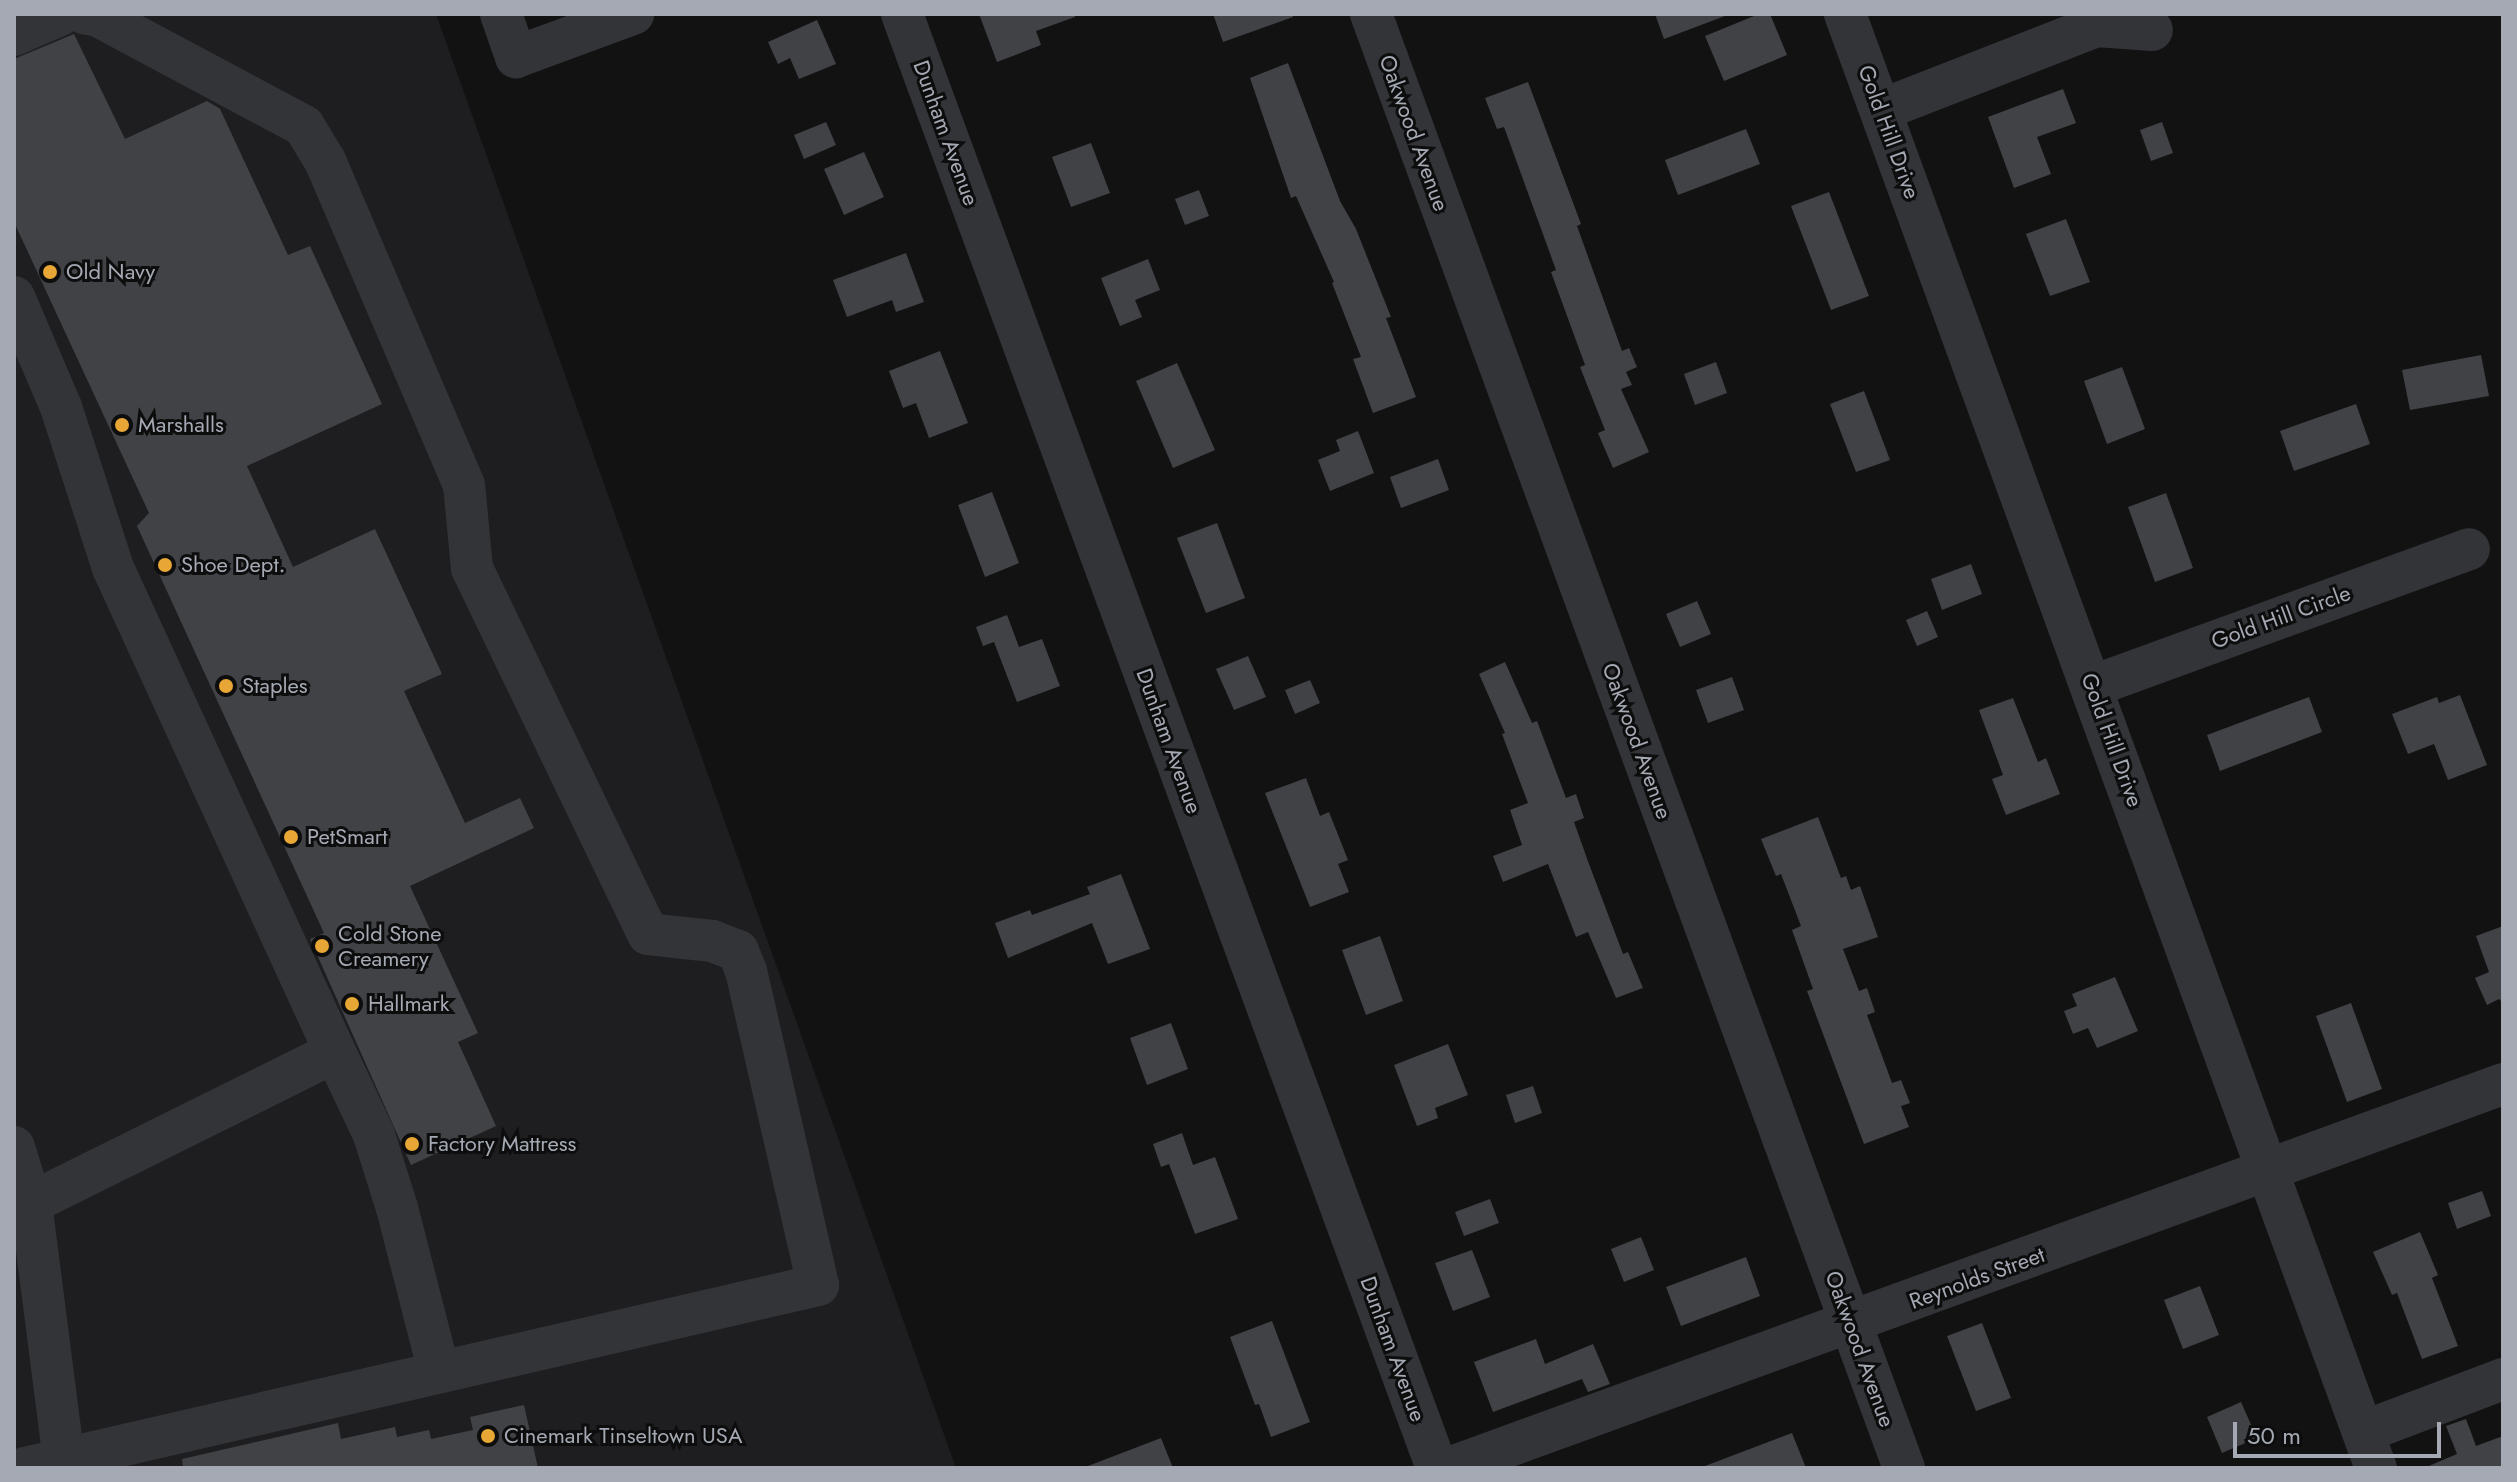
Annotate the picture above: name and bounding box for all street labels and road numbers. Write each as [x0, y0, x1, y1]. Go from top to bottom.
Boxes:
street label: Oakwood Avenue [1373, 51, 1455, 215]
street label: Dunham Avenue [908, 57, 984, 209]
street label: Gold Hill Drive [1853, 62, 1925, 202]
street label: Gold Hill Circle [2208, 580, 2354, 654]
street label: Oakwood Avenue [1596, 659, 1678, 823]
street label: Dunham Avenue [1131, 665, 1207, 817]
street label: Gold Hill Drive [2076, 670, 2148, 810]
street label: Reynolds Street [1906, 1241, 2048, 1315]
street label: Oakwood Avenue [1819, 1267, 1901, 1431]
street label: Dunham Avenue [1355, 1273, 1431, 1425]

